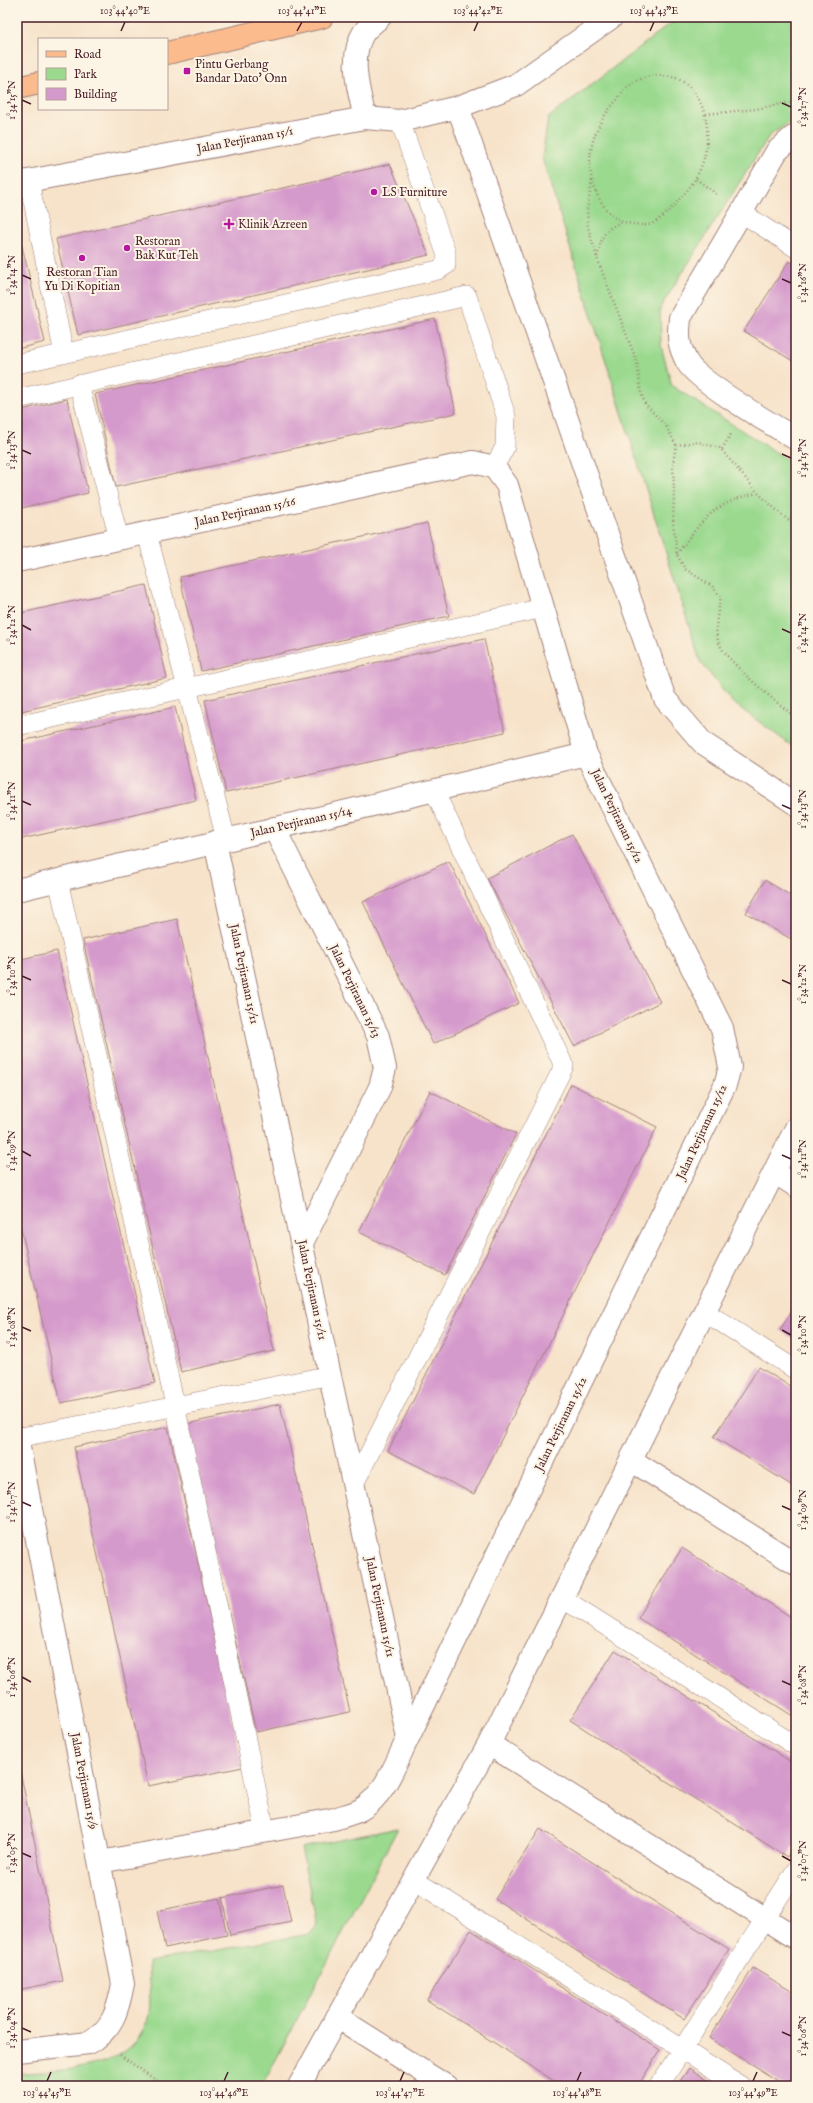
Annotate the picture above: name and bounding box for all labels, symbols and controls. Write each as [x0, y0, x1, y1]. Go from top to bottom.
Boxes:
text: 103°44'40"E [100, 5, 150, 18]
text: 103°44'41"E [278, 5, 326, 18]
text: 103°44'42"E [453, 5, 503, 18]
text: 103°44'43"E [630, 5, 678, 18]
legend [38, 38, 168, 110]
text: Road [74, 47, 102, 62]
place label: Pintu Gerbang Bandar Dato' Onn [195, 57, 288, 86]
marker: Pintu Gerbang Bandar Dato' Onn [182, 66, 192, 76]
text: Park [74, 67, 97, 82]
text: 1°34'15"N [6, 80, 19, 120]
text: 1°34'17"N [797, 86, 810, 127]
text: Building [74, 87, 118, 102]
street label: Jalan Perjiranan 15/1 [194, 123, 295, 158]
place label: LS Furniture [382, 185, 448, 200]
marker: LS Furniture [369, 187, 379, 197]
place label: Klinik Azreen [238, 217, 308, 232]
marker: Klinik Azreen [223, 218, 235, 230]
place label: Restoran Bak Kut Teh [135, 234, 199, 263]
marker: Restoran Bak Kut Teh [122, 243, 132, 253]
marker: Restoran Tian Yu Di Kopitian [77, 253, 87, 263]
text: 1°34'14"N [6, 254, 19, 295]
text: 1°34'16"N [797, 263, 810, 303]
place label: Restoran Tian Yu Di Kopitian [44, 265, 120, 295]
text: 1°34'13"N [6, 430, 19, 470]
text: 1°34'15"N [797, 438, 810, 478]
street label: Jalan Perjiranan 15/16 [191, 494, 298, 531]
text: 1°34'12"N [6, 604, 19, 645]
text: 1°34'14"N [797, 612, 810, 653]
street label: Jalan Perjiranan 15/12 [586, 765, 647, 866]
text: 1°34'11"N [6, 781, 19, 821]
text: 1°34'13"N [797, 789, 810, 829]
street label: Jalan Perjiranan 15/14 [247, 803, 353, 842]
street label: Jalan Perjiranan 15/11 [225, 921, 262, 1026]
street label: Jalan Perjiranan 15/13 [324, 940, 384, 1041]
text: 1°34'10"N [6, 955, 19, 996]
text: 1°34'12"N [797, 963, 810, 1004]
street label: Jalan Perjiranan 15/12 [673, 1082, 732, 1184]
text: 1°34'09"N [6, 1130, 19, 1172]
text: 1°34'11"N [797, 1139, 810, 1179]
street label: Jalan Perjiranan 15/11 [293, 1237, 330, 1342]
text: 1°34'08"N [6, 1306, 19, 1347]
text: 1°34'10"N [797, 1314, 810, 1355]
street label: Jalan Perjiranan 15/12 [531, 1374, 591, 1476]
text: 1°34'07"N [6, 1481, 19, 1523]
text: 1°34'09"N [797, 1489, 810, 1531]
street label: Jalan Perjiranan 15/11 [361, 1554, 398, 1659]
text: 1°34'06"N [6, 1656, 19, 1698]
text: 1°34'08"N [797, 1664, 810, 1705]
street label: Jalan Perjiranan 15/9 [66, 1729, 101, 1831]
text: 1°34'05"N [6, 1832, 19, 1873]
text: 1°34'07"N [797, 1840, 810, 1882]
text: 1°34'04"N [6, 2007, 19, 2049]
text: 1°34'06"N [797, 2015, 810, 2057]
text: 103°44'45"E [23, 2087, 71, 2100]
text: 103°44'46"E [199, 2087, 249, 2100]
text: 103°44'47"E [375, 2087, 425, 2100]
text: 103°44'48"E [553, 2087, 601, 2100]
text: 103°44'49"E [728, 2087, 778, 2100]

